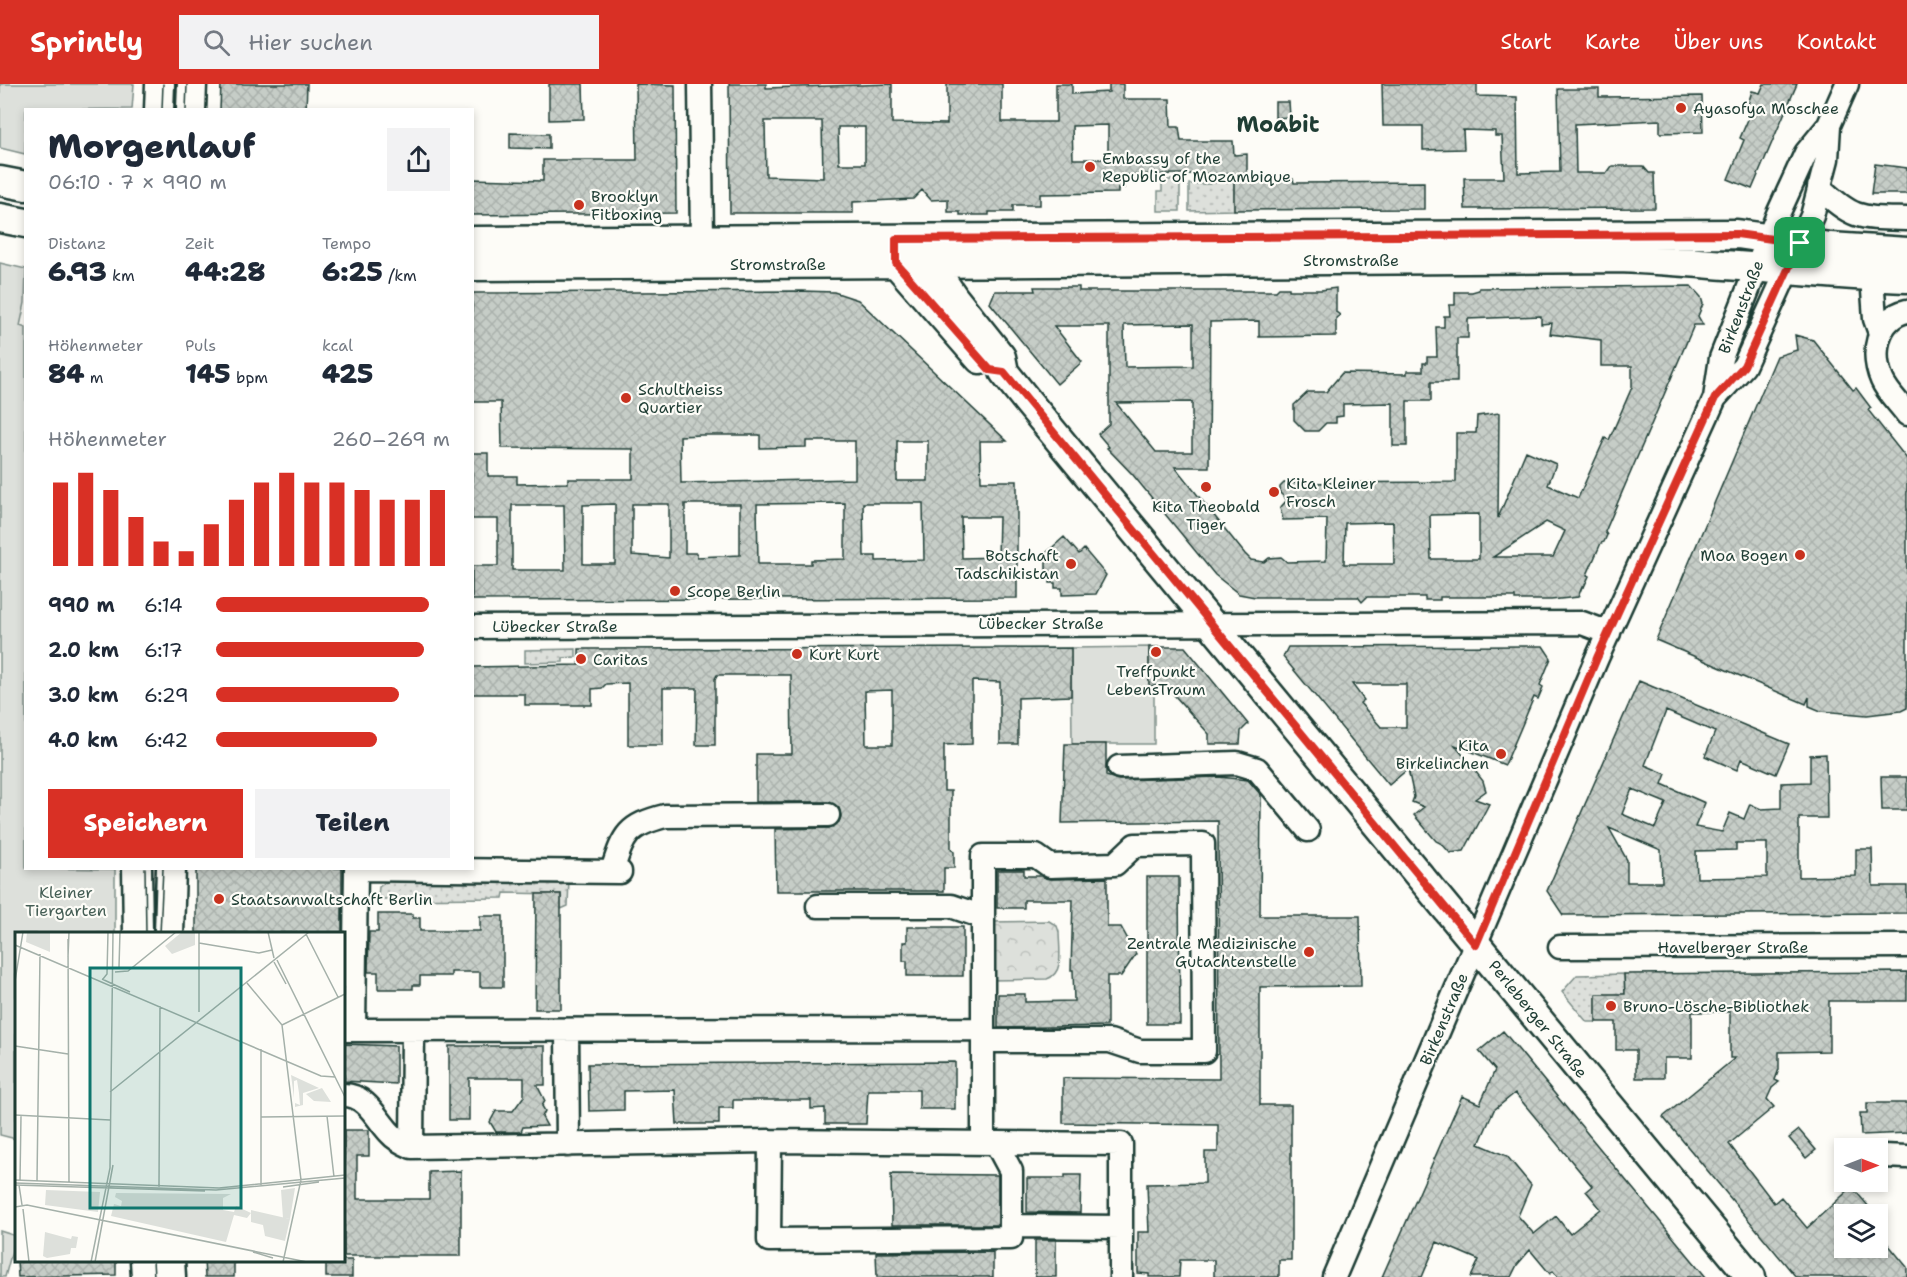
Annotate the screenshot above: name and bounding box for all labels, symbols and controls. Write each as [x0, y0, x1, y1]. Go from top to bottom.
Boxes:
search box [179, 15, 599, 69]
text: Sprintly [30, 23, 143, 61]
icon: search [200, 26, 233, 59]
text: Hier suchen [248, 28, 373, 57]
text: Start [1501, 28, 1552, 56]
text: Karte [1585, 28, 1641, 56]
text: Über uns [1674, 28, 1764, 56]
text: Kontakt [1797, 28, 1877, 56]
place label: Ayasofya Moschee [1693, 98, 1839, 119]
marker: Ayasofya Moschee [1674, 101, 1688, 115]
district label: Moabit [1237, 110, 1320, 139]
text: Morgenlauf [48, 124, 256, 169]
button: share [387, 128, 450, 191]
place label: Embassy of the Republic of Mozambique [1102, 148, 1291, 187]
marker: Embassy of the Republic of Mozambique [1083, 160, 1097, 174]
text: 06:10 · 7 × 990 m [48, 169, 227, 195]
place label: Brooklyn Fitboxing [591, 186, 662, 225]
marker: Brooklyn Fitboxing [572, 198, 586, 212]
pin [1774, 217, 1825, 268]
icon: arrive [1783, 226, 1816, 259]
text: Distanz [48, 233, 106, 254]
text: Zeit [185, 233, 214, 254]
text: Tempo [322, 233, 371, 254]
street label: Stromstraße [1303, 250, 1399, 271]
text: 6.93 [48, 254, 107, 289]
text: 44:28 [185, 254, 265, 289]
text: 6:25 [322, 254, 383, 289]
street label: Stromstraße [730, 254, 826, 275]
street label: Birkenstraße [1714, 257, 1768, 357]
text: km [107, 265, 135, 286]
text: /km [383, 265, 417, 286]
text: Höhenmeter [48, 335, 143, 356]
text: Puls [185, 335, 216, 356]
text: kcal [322, 335, 353, 356]
text: 84 [48, 356, 84, 391]
text: 145 [185, 356, 231, 391]
text: 425 [322, 356, 373, 391]
text: m [84, 367, 104, 388]
text: bpm [231, 367, 268, 388]
place label: Schultheiss Quartier [638, 379, 723, 418]
marker: Schultheiss Quartier [619, 391, 633, 405]
text: Höhenmeter [48, 426, 167, 452]
text: 260–269 m [332, 426, 450, 452]
place label: Kita Kleiner Frosch [1286, 473, 1376, 512]
marker: Kita Theobald Tiger [1199, 480, 1213, 494]
marker: Kita Kleiner Frosch [1267, 485, 1281, 499]
place label: Kita Theobald Tiger [1152, 496, 1260, 535]
place label: Botschaft Tadschikistan [955, 545, 1059, 584]
place label: Moa Bogen [1700, 545, 1788, 566]
marker: Moa Bogen [1793, 548, 1807, 562]
marker: Botschaft Tadschikistan [1064, 557, 1078, 571]
place label: Scope Berlin [687, 581, 781, 602]
marker: Scope Berlin [668, 584, 682, 598]
text: 990 m [48, 592, 115, 618]
text: 6:14 [144, 592, 183, 618]
street label: Lübecker Straße [978, 613, 1104, 634]
street label: Lübecker Straße [492, 616, 618, 637]
text: 2.0 km [48, 637, 119, 663]
text: 6:17 [144, 637, 183, 663]
place label: Kurt Kurt [809, 644, 880, 665]
marker: Treffpunkt LebensTraum [1149, 645, 1163, 659]
marker: Kurt Kurt [790, 647, 804, 661]
place label: Caritas [593, 649, 648, 670]
marker: Caritas [574, 652, 588, 666]
place label: Treffpunkt LebensTraum [1106, 661, 1206, 700]
text: 3.0 km [48, 682, 119, 708]
text: 6:29 [144, 682, 189, 708]
text: 4.0 km [48, 727, 118, 753]
text: 6:42 [144, 727, 188, 753]
place label: Kita Birkelinchen [1396, 735, 1489, 774]
marker: Kita Birkelinchen [1494, 747, 1508, 761]
button: Speichern [48, 789, 243, 858]
button: Teilen [255, 789, 450, 858]
park label: Kleiner Tiergarten [25, 882, 107, 921]
place label: Staatsanwaltschaft Berlin [231, 889, 433, 910]
marker: Staatsanwaltschaft Berlin [212, 892, 226, 906]
inset map [15, 932, 345, 1262]
place label: Zentrale Medizinische Gutachtenstelle [1127, 933, 1297, 972]
street label: Havelberger Straße [1657, 937, 1809, 958]
marker: Zentrale Medizinische Gutachtenstelle [1302, 945, 1316, 959]
street label: Perleberger Straße [1484, 956, 1592, 1082]
street label: Birkenstraße [1415, 970, 1473, 1068]
place label: Bruno-Lösche-Bibliothek [1623, 996, 1810, 1017]
marker: Bruno-Lösche-Bibliothek [1604, 999, 1618, 1013]
north arrow [1834, 1138, 1888, 1192]
map controls [1834, 1138, 1888, 1258]
button: layers [1834, 1204, 1888, 1258]

